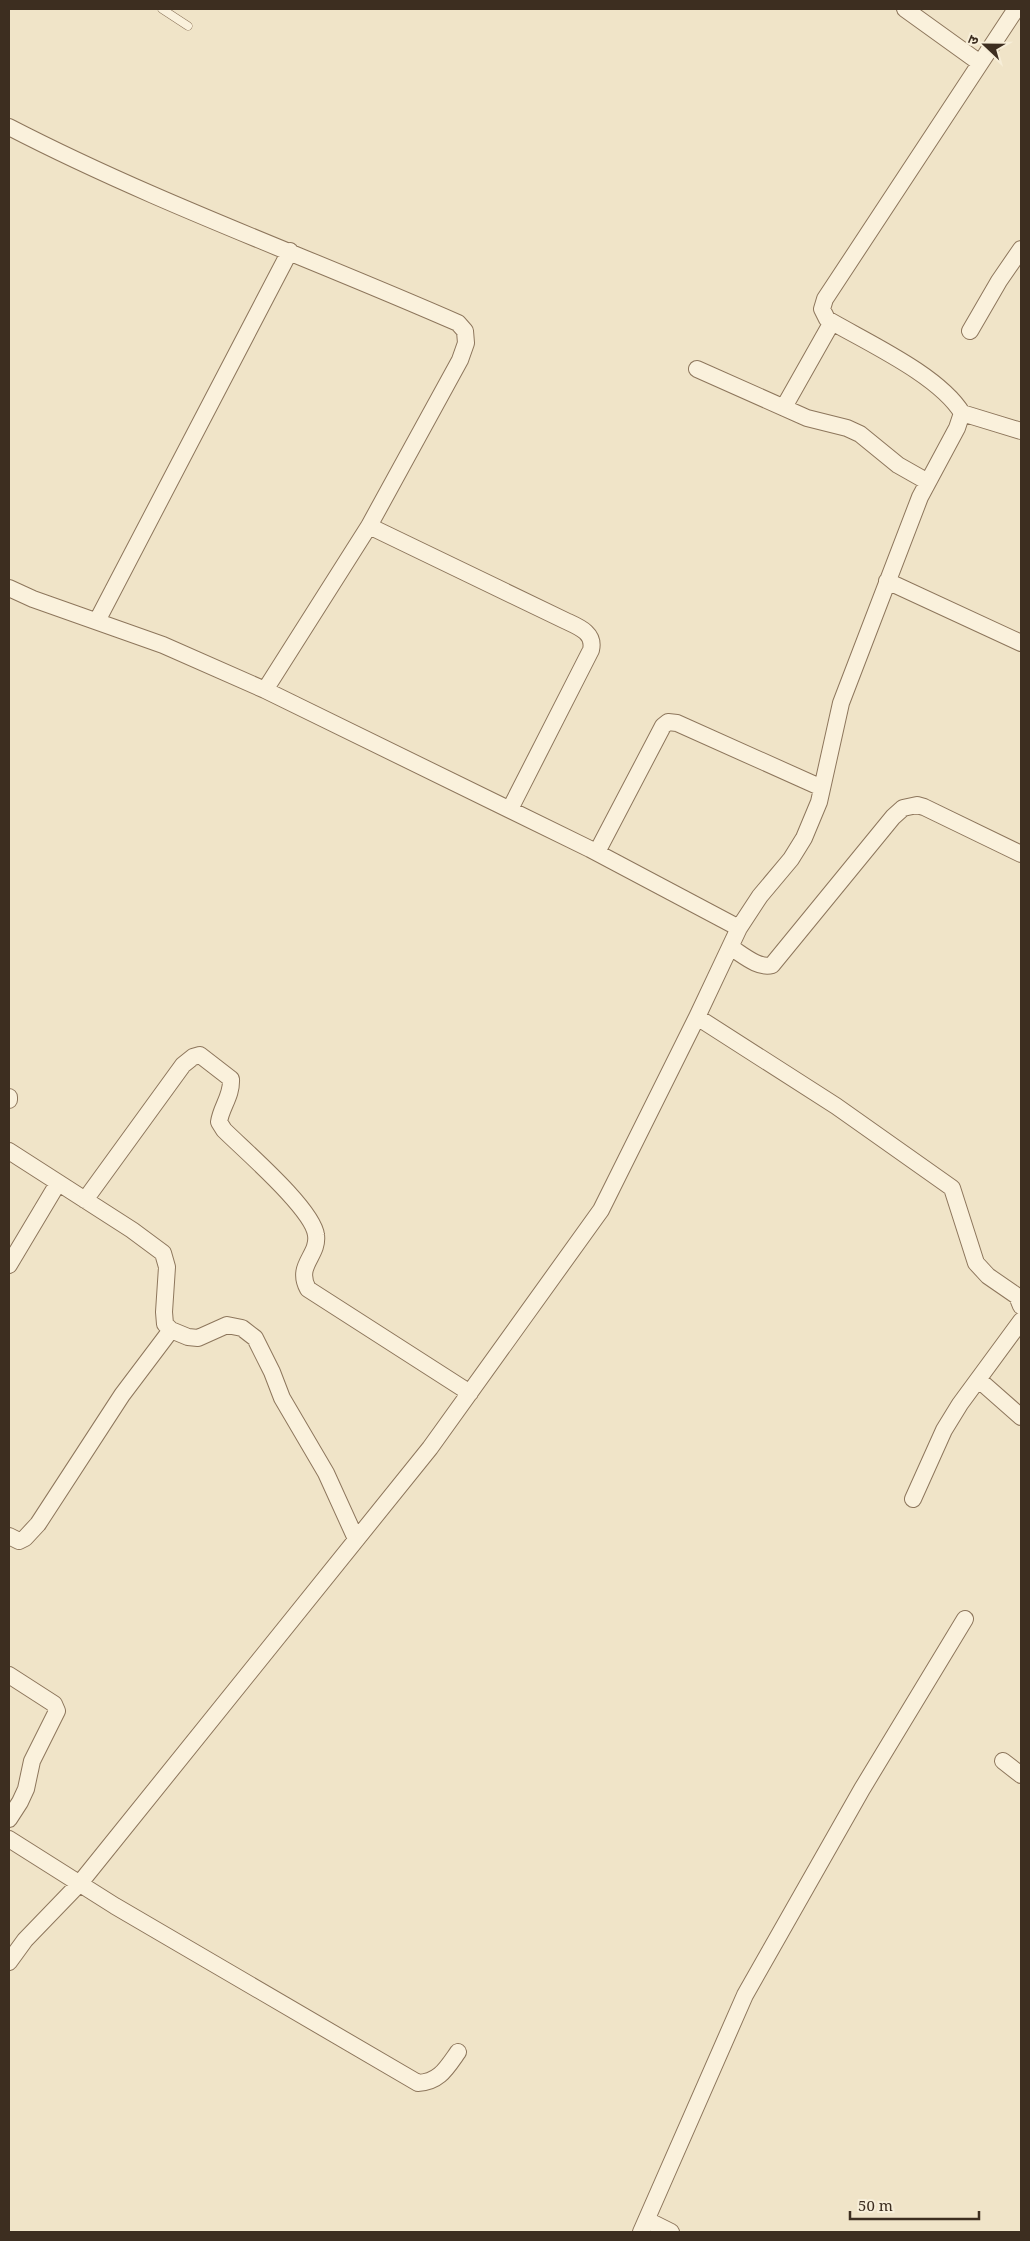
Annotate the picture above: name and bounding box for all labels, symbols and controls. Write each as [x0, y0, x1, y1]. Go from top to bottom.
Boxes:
north arrow [960, 20, 1010, 70]
text: उ [962, 32, 983, 47]
scale bar [850, 2188, 979, 2220]
text: 50 m [858, 2195, 893, 2215]

